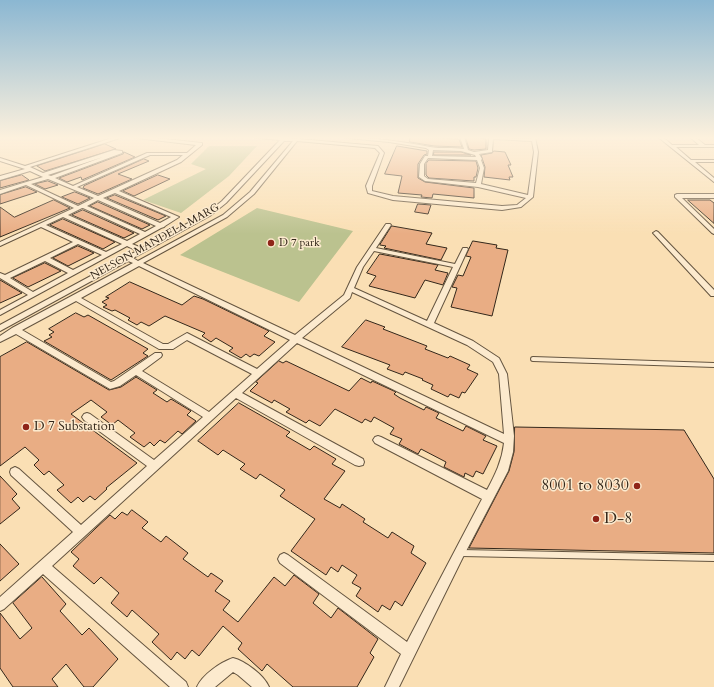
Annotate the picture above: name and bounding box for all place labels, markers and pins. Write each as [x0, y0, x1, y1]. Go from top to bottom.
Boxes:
place label: D 7 park [279, 236, 320, 250]
marker: D 7 park [266, 238, 276, 248]
place label: D 7 Substation [34, 419, 115, 435]
marker: D 7 Substation [21, 422, 31, 432]
place label: 8001 to 8030 [541, 476, 629, 496]
marker: 8001 to 8030 [632, 481, 642, 491]
place label: D-8 [604, 509, 632, 529]
marker: D-8 [591, 514, 601, 524]

